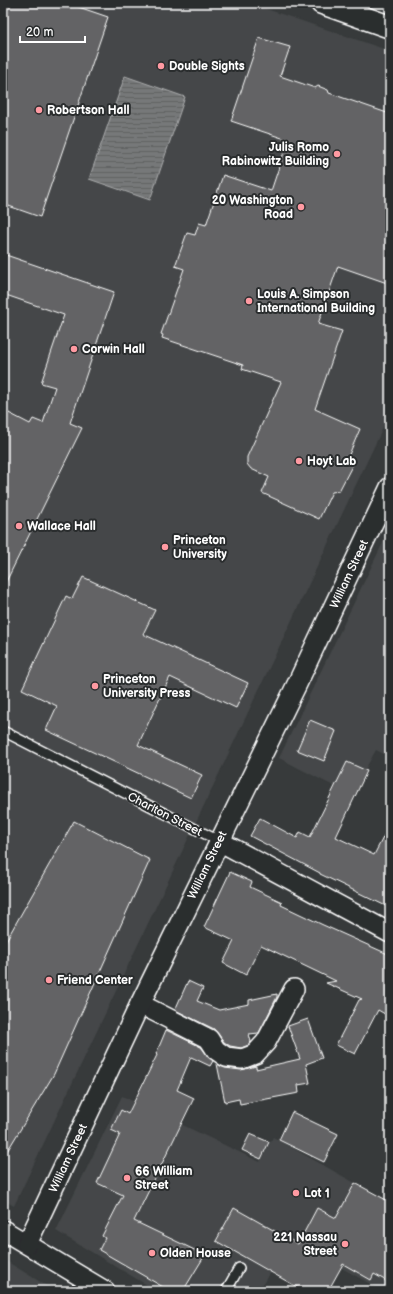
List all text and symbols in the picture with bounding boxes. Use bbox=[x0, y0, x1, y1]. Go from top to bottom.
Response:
scale bar bbox=[20, 18, 85, 44]
text: 20 m bbox=[26, 25, 53, 40]
place label: Double Sights bbox=[169, 59, 245, 74]
marker: Double Sights bbox=[156, 61, 166, 71]
place label: Robertson Hall bbox=[47, 103, 129, 118]
marker: Robertson Hall bbox=[34, 105, 44, 115]
place label: Julis Romo Rabinowitz Building bbox=[222, 140, 329, 169]
marker: Julis Romo Rabinowitz Building bbox=[332, 149, 342, 159]
place label: 20 Washington Road bbox=[212, 193, 293, 222]
marker: 20 Washington Road bbox=[296, 202, 306, 212]
place label: Louis A. Simpson International Building bbox=[257, 287, 375, 316]
marker: Louis A. Simpson International Building bbox=[244, 296, 254, 306]
place label: Corwin Hall bbox=[82, 342, 145, 357]
marker: Corwin Hall bbox=[69, 344, 79, 354]
place label: Hoyt Lab bbox=[307, 454, 356, 469]
marker: Hoyt Lab bbox=[294, 456, 304, 466]
place label: Wallace Hall bbox=[27, 519, 96, 534]
marker: Wallace Hall bbox=[14, 521, 24, 531]
place label: Princeton University bbox=[173, 533, 227, 562]
street label: William Street bbox=[327, 537, 372, 611]
marker: Princeton University bbox=[160, 542, 170, 552]
place label: Princeton University Press bbox=[103, 672, 190, 701]
marker: Princeton University Press bbox=[90, 681, 100, 691]
street label: Charlton Street bbox=[125, 789, 205, 840]
street label: William Street bbox=[184, 828, 231, 902]
place label: Friend Center bbox=[57, 973, 133, 988]
marker: Friend Center bbox=[44, 975, 54, 985]
street label: William Street bbox=[46, 1121, 91, 1195]
place label: 66 William Street bbox=[135, 1164, 192, 1193]
marker: 66 William Street bbox=[122, 1173, 132, 1183]
place label: Lot 1 bbox=[304, 1186, 330, 1201]
marker: Lot 1 bbox=[291, 1188, 301, 1198]
place label: 221 Nassau Street bbox=[273, 1230, 337, 1259]
marker: 221 Nassau Street bbox=[340, 1239, 350, 1249]
place label: Olden House bbox=[160, 1246, 231, 1261]
marker: Olden House bbox=[147, 1248, 157, 1258]

